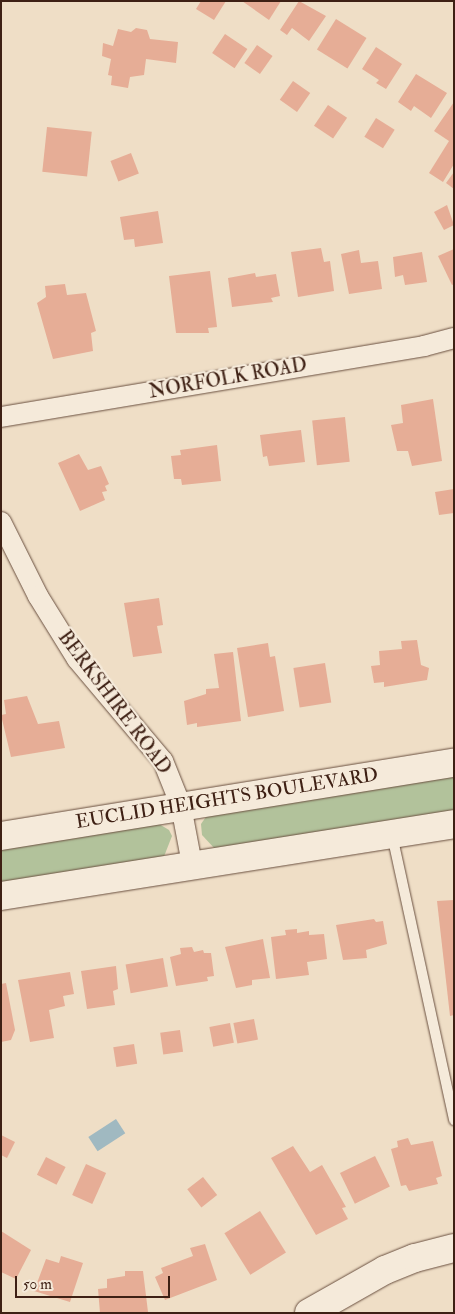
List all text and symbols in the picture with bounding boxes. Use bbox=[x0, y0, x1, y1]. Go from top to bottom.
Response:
street label: NORFOLK ROAD bbox=[147, 354, 309, 404]
street label: BERKSHIRE ROAD bbox=[53, 627, 175, 779]
street label: EUCLID HEIGHTS BOULEVARD bbox=[74, 764, 380, 834]
scale bar bbox=[18, 1266, 172, 1298]
text: 50 m bbox=[23, 1275, 52, 1294]

